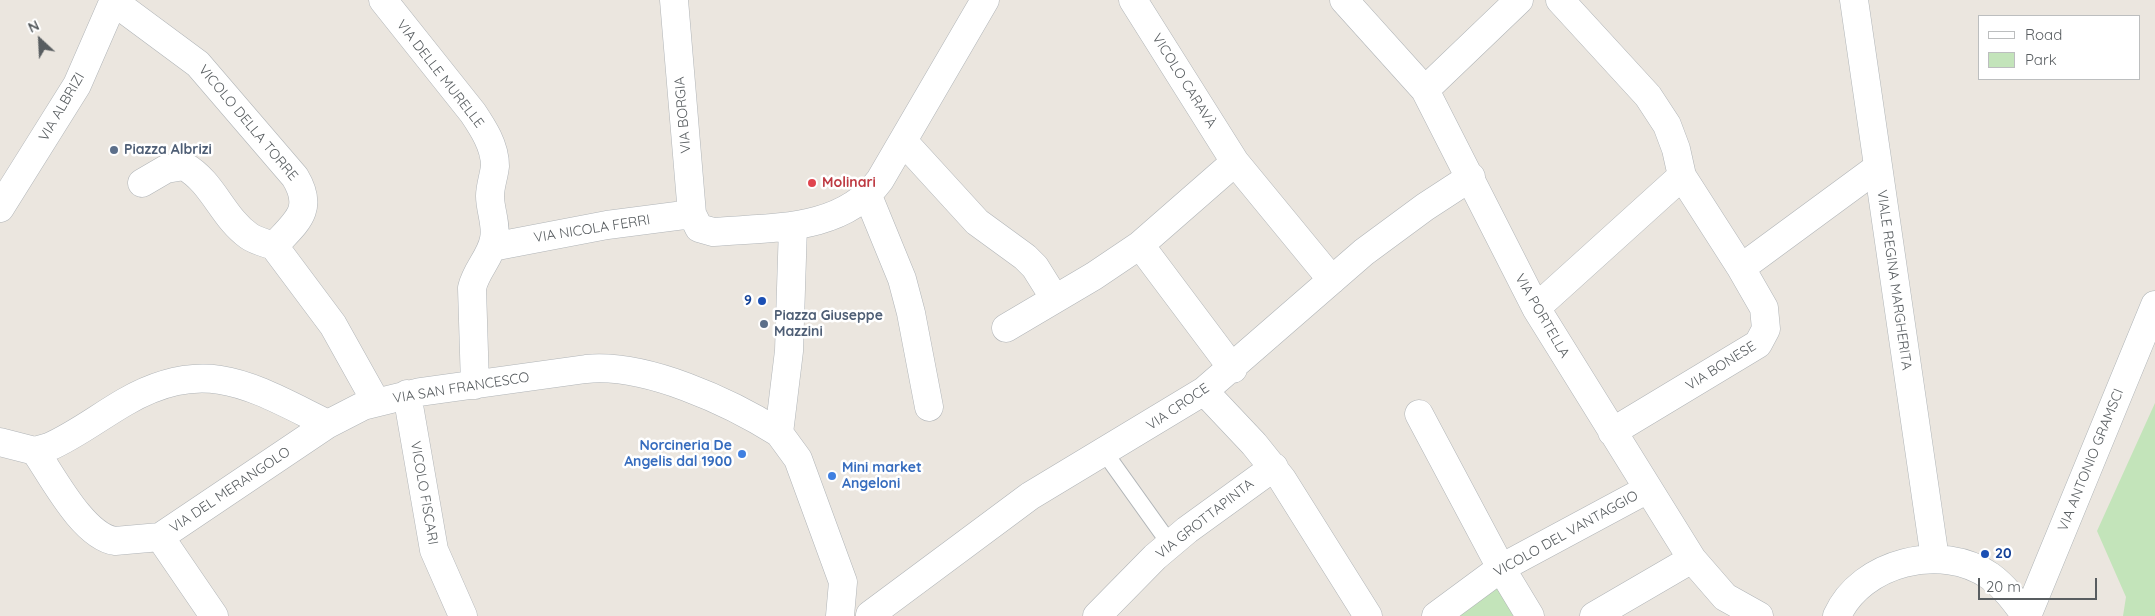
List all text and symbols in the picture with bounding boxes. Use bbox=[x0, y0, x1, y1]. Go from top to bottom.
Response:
north arrow bbox=[15, 15, 65, 65]
legend bbox=[1978, 15, 2140, 80]
text: N bbox=[25, 16, 42, 37]
street label: VIA DELLE MURELLE bbox=[393, 17, 487, 131]
text: Road bbox=[2025, 25, 2062, 44]
street label: VICOLO CARAVÀ bbox=[1148, 31, 1220, 131]
text: Park bbox=[2025, 50, 2057, 69]
street label: VICOLO DELLA TORRE bbox=[195, 62, 301, 184]
street label: VIA ALBRIZI bbox=[36, 70, 88, 144]
street label: VIA BORGIA bbox=[671, 76, 695, 154]
place label: Piazza Albrizi bbox=[124, 142, 212, 158]
marker: Piazza Albrizi bbox=[108, 144, 120, 156]
place label: Molinari bbox=[822, 175, 876, 191]
marker: Molinari bbox=[806, 177, 818, 189]
street label: VIALE REGINA MARGHERITA bbox=[1873, 189, 1915, 371]
street label: VIA NICOLA FERRI bbox=[533, 211, 651, 247]
street label: VIA PORTELLA bbox=[1511, 271, 1573, 361]
place label: 9 bbox=[744, 293, 752, 309]
marker: 9 bbox=[756, 295, 768, 307]
place label: Piazza Giuseppe Mazzini bbox=[774, 308, 883, 341]
marker: Piazza Giuseppe Mazzini bbox=[758, 318, 770, 330]
street label: VIA BONESE bbox=[1683, 338, 1759, 394]
street label: VIA SAN FRANCESCO bbox=[392, 369, 530, 407]
street label: VIA CROCE bbox=[1144, 380, 1212, 434]
street label: VIA ANTONIO GRAMSCI bbox=[2055, 386, 2127, 534]
place label: Norcineria De Angelis dal 1900 bbox=[624, 438, 732, 471]
street label: VICOLO FISCARI bbox=[407, 440, 441, 546]
street label: VIA DEL MERANGOLO bbox=[167, 443, 293, 537]
marker: Norcineria De Angelis dal 1900 bbox=[736, 448, 748, 460]
place label: Mini market Angeloni bbox=[842, 460, 922, 492]
marker: Mini market Angeloni bbox=[826, 470, 838, 482]
street label: VIA GROTTAPINTA bbox=[1153, 476, 1257, 562]
street label: VICOLO DEL VANTAGGIO bbox=[1491, 487, 1641, 581]
place label: 20 bbox=[1995, 546, 2012, 562]
marker: 20 bbox=[1979, 548, 1991, 560]
scale bar bbox=[1980, 568, 2099, 600]
text: 20 m bbox=[1986, 577, 2021, 596]

